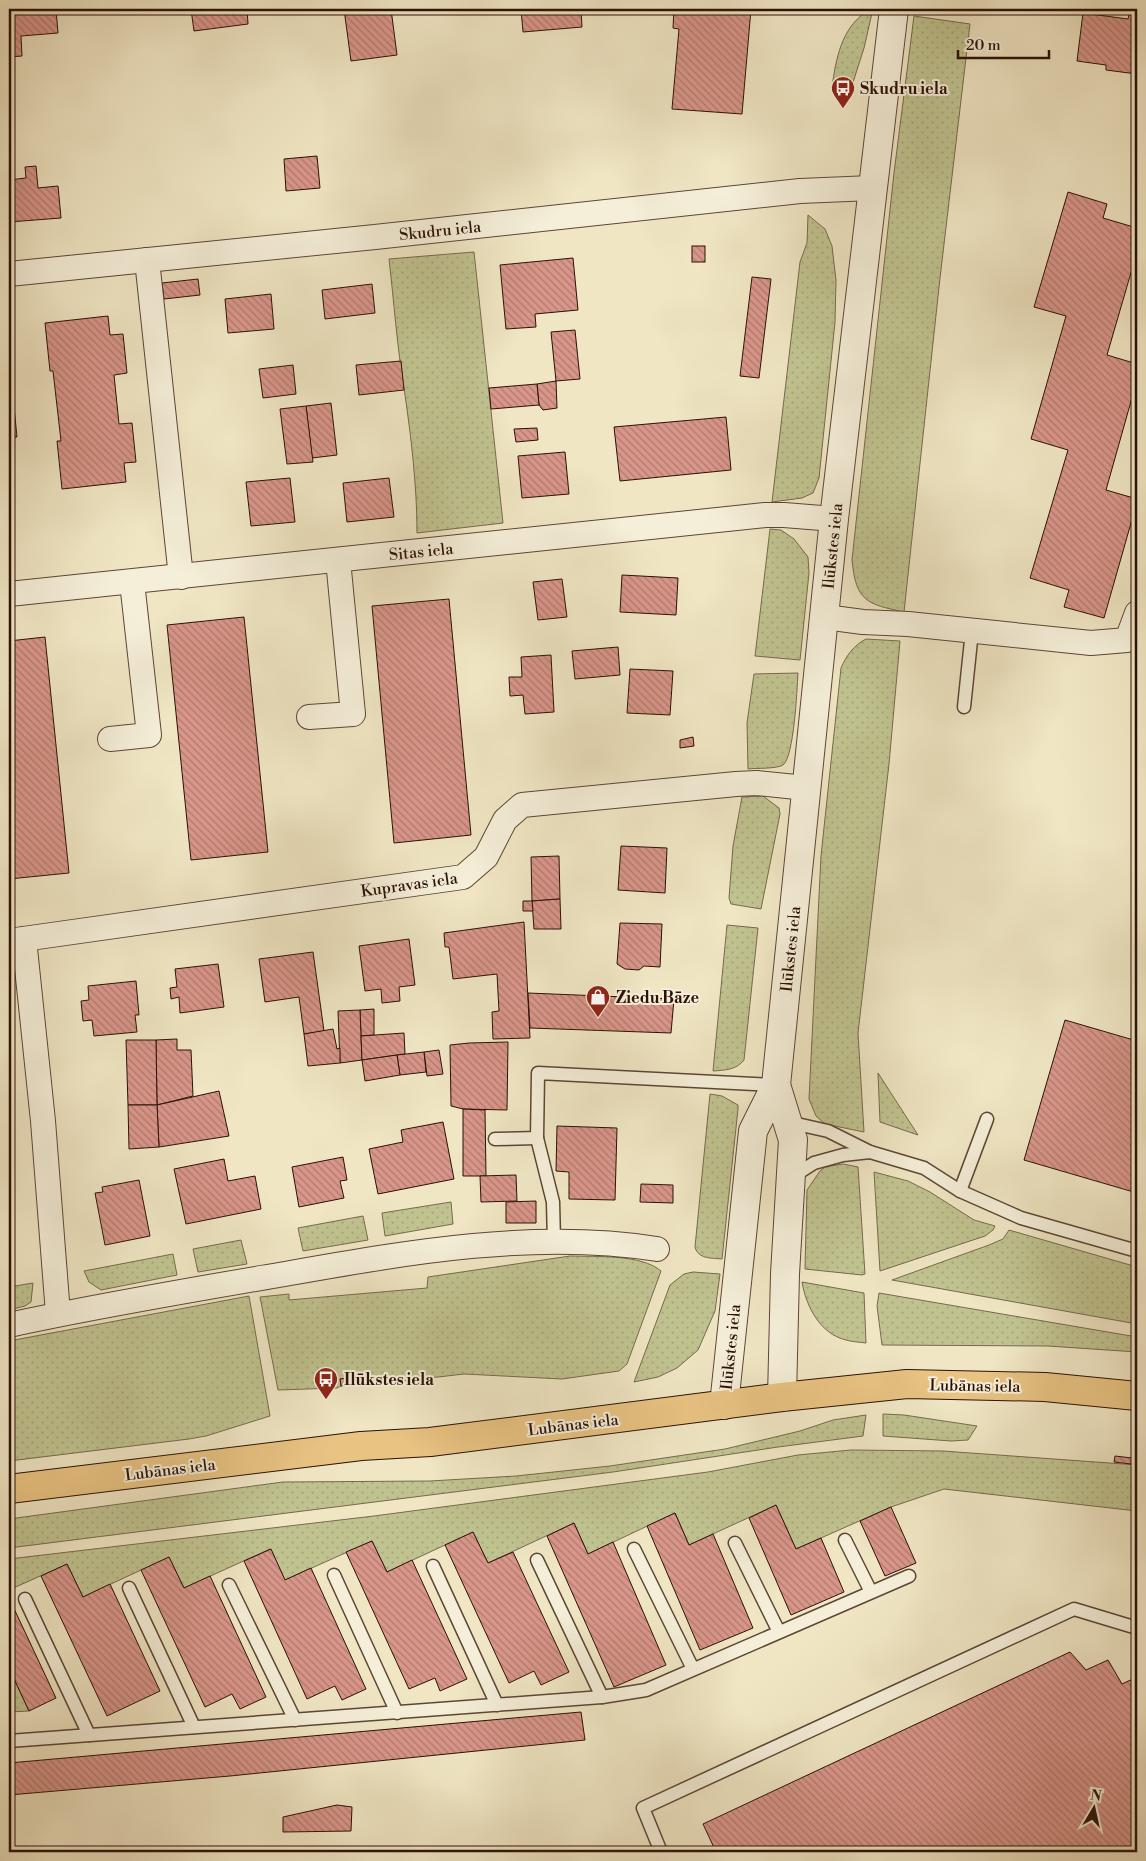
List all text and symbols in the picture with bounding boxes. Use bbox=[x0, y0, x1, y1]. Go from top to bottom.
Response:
scale bar bbox=[958, 28, 1050, 60]
text: 20 m bbox=[966, 36, 1001, 55]
bus stop icon: Skudru iela bbox=[830, 75, 856, 109]
place label: Skudru iela bbox=[860, 79, 948, 99]
street label: Skudru iela bbox=[398, 217, 483, 245]
street label: Ilūkstes iela bbox=[819, 501, 848, 590]
street label: Sitas iela bbox=[388, 539, 455, 565]
street label: Kupravas iela bbox=[359, 868, 460, 902]
street label: Ilūkstes iela bbox=[777, 904, 806, 993]
shop icon: Ziedu Bāze bbox=[585, 984, 611, 1018]
place label: Ziedu Bāze bbox=[616, 988, 699, 1008]
street label: Ilūkstes iela bbox=[717, 1302, 746, 1391]
bus stop icon: Ilūkstes iela bbox=[313, 1366, 339, 1400]
place label: Ilūkstes iela bbox=[344, 1370, 434, 1390]
street label: Lubānas iela bbox=[929, 1375, 1022, 1397]
street label: Lubānas iela bbox=[527, 1409, 620, 1440]
street label: Lubānas iela bbox=[124, 1454, 217, 1485]
north arrow bbox=[1068, 1784, 1118, 1834]
text: N bbox=[1089, 1786, 1103, 1806]

